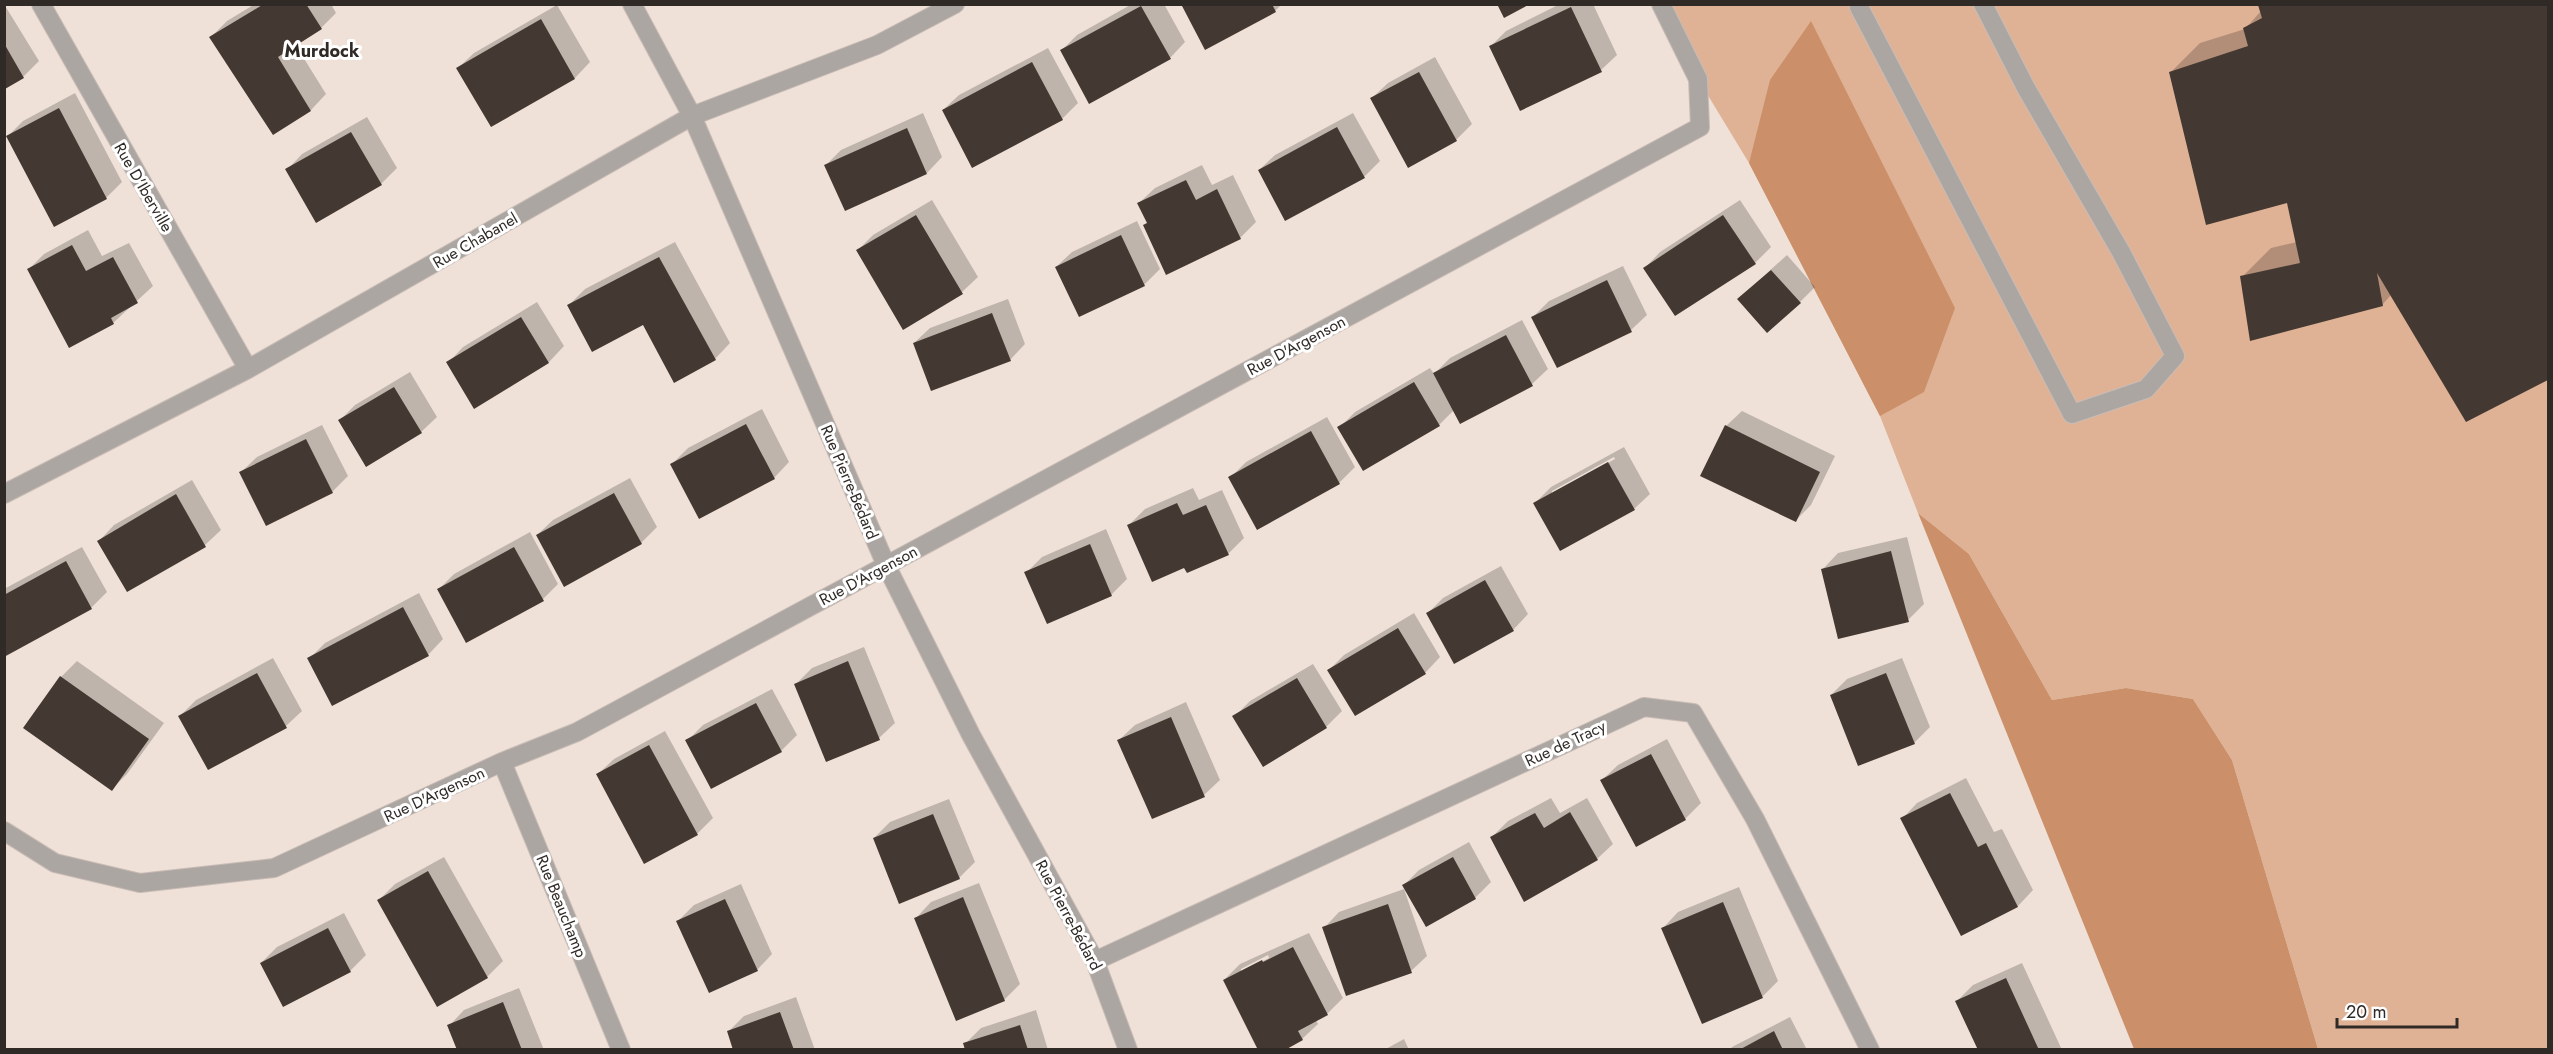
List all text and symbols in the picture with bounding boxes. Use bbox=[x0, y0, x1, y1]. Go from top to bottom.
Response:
district label: Murdock bbox=[285, 38, 360, 64]
street label: Rue D'Iberville bbox=[109, 138, 178, 236]
street label: Rue Chabanel bbox=[429, 207, 522, 274]
street label: Rue D'Argenson bbox=[1243, 310, 1350, 381]
street label: Rue Pierre-Bédard bbox=[815, 421, 884, 543]
street label: Rue D'Argenson bbox=[815, 540, 922, 611]
street label: Rue de Tracy bbox=[1521, 714, 1610, 772]
street label: Rue D'Argenson bbox=[380, 761, 488, 828]
street label: Rue Beauchamp bbox=[530, 851, 593, 961]
street label: Rue Pierre-Bédard bbox=[1030, 856, 1107, 975]
scale bar bbox=[2337, 991, 2457, 1029]
text: 20 m bbox=[2346, 999, 2386, 1025]

